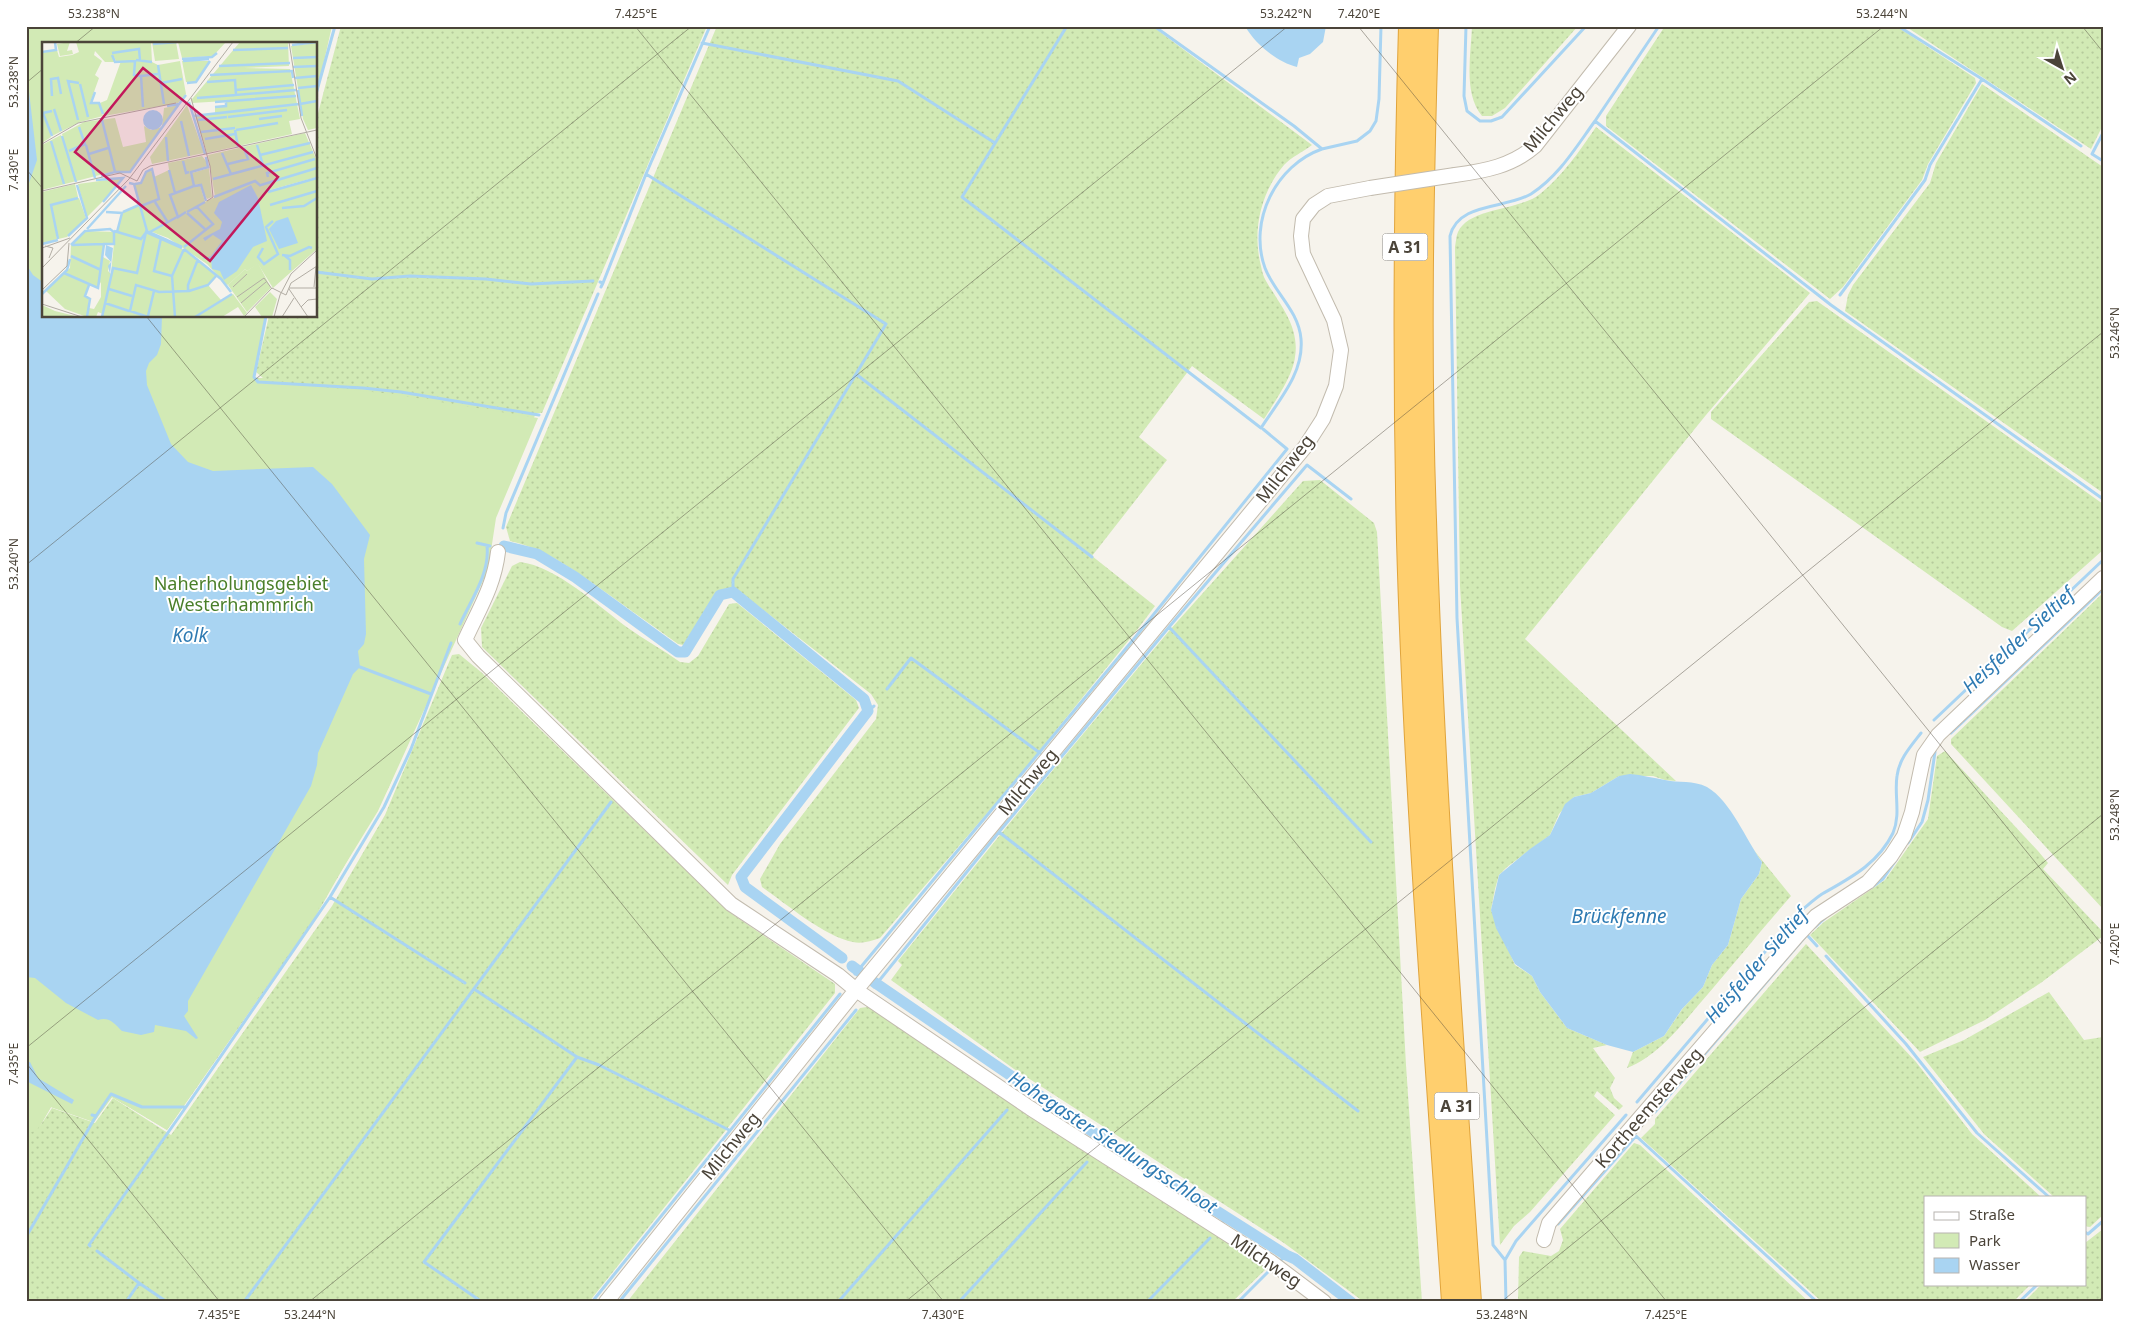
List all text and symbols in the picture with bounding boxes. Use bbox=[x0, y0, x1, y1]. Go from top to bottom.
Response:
text: 53.238°N bbox=[68, 5, 120, 22]
text: 7.425°E bbox=[615, 5, 657, 22]
text: 53.242°N bbox=[1260, 5, 1312, 22]
text: 7.420°E bbox=[1338, 5, 1380, 22]
text: 53.244°N bbox=[1856, 5, 1908, 22]
inset map bbox=[42, 42, 318, 318]
north arrow bbox=[2036, 42, 2086, 92]
text: 53.238°N bbox=[5, 56, 22, 108]
text: N bbox=[2060, 68, 2081, 89]
street label: Milchweg bbox=[1517, 80, 1587, 157]
text: 7.430°E bbox=[5, 149, 22, 191]
road number: A 31 bbox=[1382, 233, 1428, 260]
text: 53.246°N bbox=[2106, 307, 2123, 359]
street label: Milchweg bbox=[1250, 429, 1319, 508]
text: 53.240°N bbox=[5, 538, 22, 590]
park label: Naherholungsgebiet Westerhammrich bbox=[154, 571, 329, 616]
water label: Heisfelder Sieltief bbox=[1956, 579, 2082, 699]
water label: Kolk bbox=[172, 622, 208, 648]
street label: Milchweg bbox=[992, 743, 1062, 820]
text: 53.248°N bbox=[2106, 789, 2123, 841]
water label: Heisfelder Sieltief bbox=[1699, 900, 1815, 1028]
water label: Brückfenne bbox=[1572, 903, 1666, 929]
text: 7.420°E bbox=[2106, 923, 2123, 965]
street label: Kortheemsterweg bbox=[1589, 1042, 1707, 1173]
text: 7.435°E bbox=[5, 1043, 22, 1085]
water label: Hohegaster Siedlungsschloot bbox=[1004, 1065, 1223, 1220]
road number: A 31 bbox=[1434, 1092, 1480, 1120]
street label: Milchweg bbox=[695, 1106, 765, 1184]
legend bbox=[1924, 1196, 2086, 1286]
text: Straße bbox=[1969, 1204, 2015, 1224]
street label: Milchweg bbox=[1226, 1228, 1307, 1293]
text: Park bbox=[1969, 1230, 2001, 1250]
text: Wasser bbox=[1969, 1254, 2020, 1274]
text: 7.435°E bbox=[198, 1306, 240, 1323]
text: 53.244°N bbox=[284, 1306, 336, 1323]
text: 7.430°E bbox=[922, 1306, 964, 1323]
text: 53.248°N bbox=[1476, 1306, 1528, 1323]
text: 7.425°E bbox=[1645, 1306, 1687, 1323]

